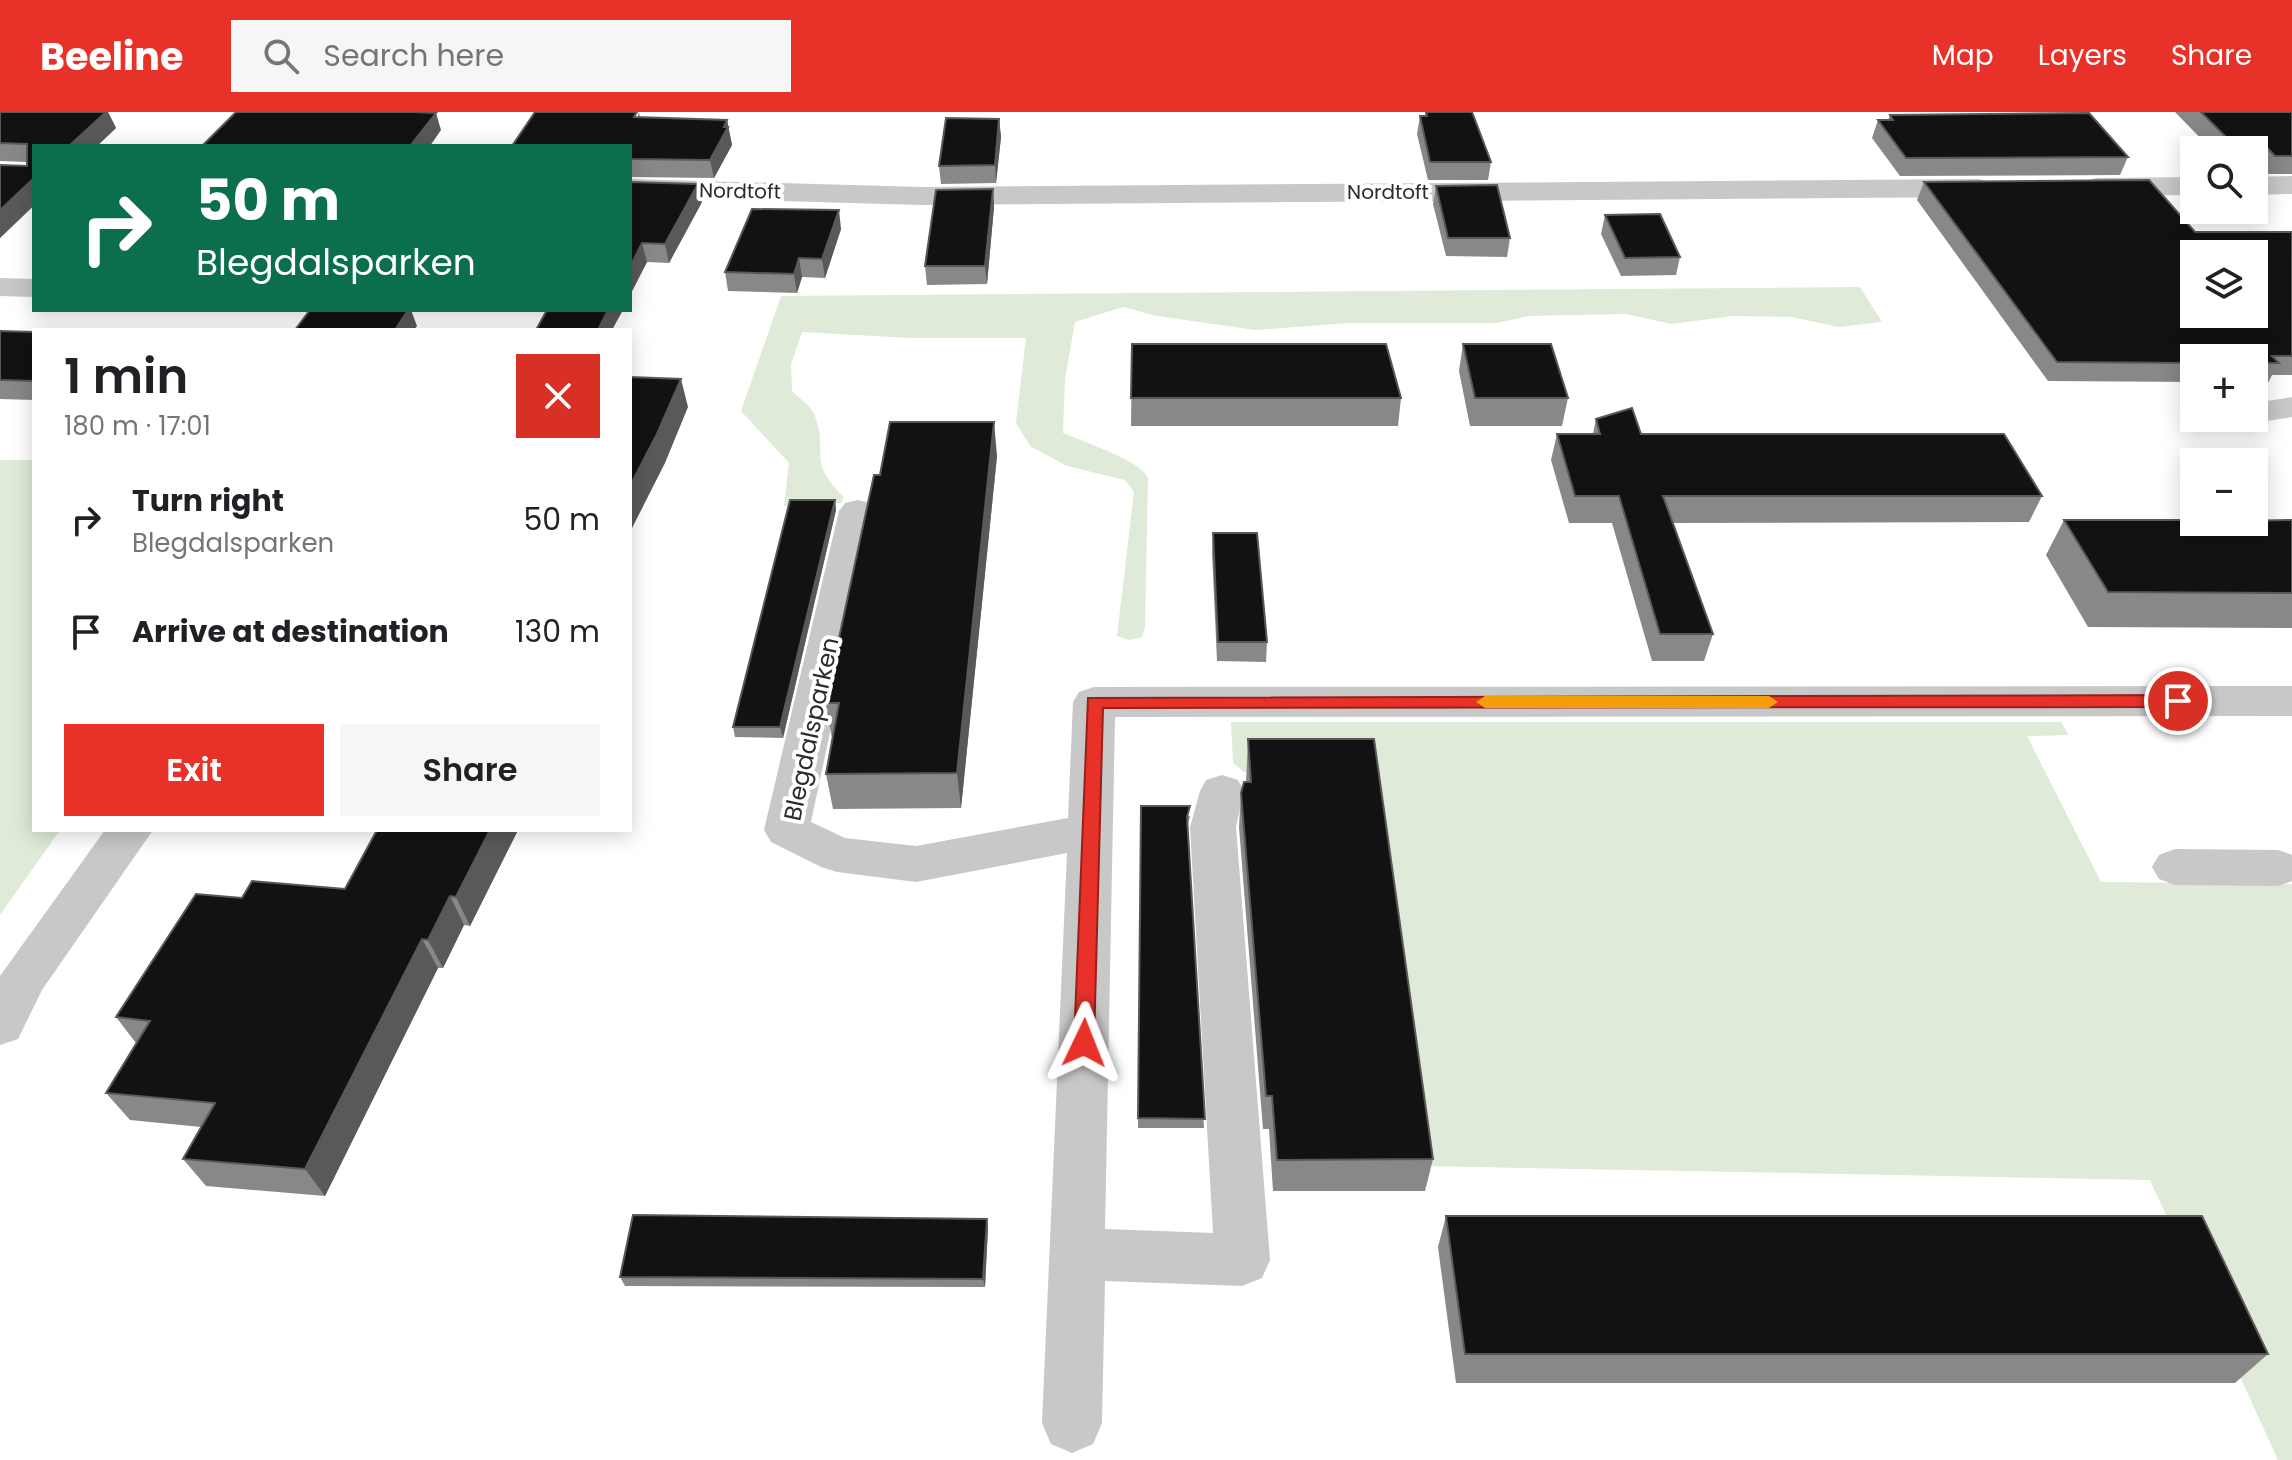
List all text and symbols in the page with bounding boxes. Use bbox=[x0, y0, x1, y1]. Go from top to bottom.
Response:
search box bbox=[231, 20, 791, 92]
text: Beeline bbox=[40, 30, 183, 83]
icon: search bbox=[259, 34, 303, 78]
text: Search here bbox=[323, 34, 504, 77]
text: Map bbox=[1932, 36, 1994, 75]
text: Layers bbox=[2038, 36, 2127, 75]
text: Share bbox=[2171, 36, 2252, 75]
map controls bbox=[2180, 136, 2268, 536]
button: search bbox=[2180, 136, 2268, 224]
text: 50 m bbox=[196, 161, 340, 240]
icon: right bbox=[64, 176, 168, 280]
street label: Nordtoft bbox=[699, 176, 781, 206]
street label: Nordtoft bbox=[1347, 178, 1429, 206]
text: Blegdalsparken bbox=[196, 237, 476, 288]
button: layers bbox=[2180, 240, 2268, 328]
text: 1 min bbox=[64, 343, 188, 410]
button: + bbox=[2180, 344, 2268, 432]
button: close bbox=[516, 354, 600, 438]
text: 180 m · 17:01 bbox=[64, 408, 211, 444]
button: − bbox=[2180, 448, 2268, 536]
text: Turn right bbox=[132, 479, 284, 522]
icon: right bbox=[64, 498, 108, 542]
text: 50 m bbox=[523, 498, 600, 541]
text: Blegdalsparken bbox=[132, 525, 334, 561]
icon: arrive bbox=[64, 610, 108, 654]
text: Arrive at destination bbox=[132, 610, 449, 653]
text: 130 m bbox=[515, 610, 600, 653]
street label: Blegdalsparken bbox=[775, 634, 847, 824]
pin bbox=[2144, 667, 2212, 735]
icon: arrive bbox=[2156, 679, 2200, 723]
button: Exit bbox=[64, 724, 324, 816]
button: Share bbox=[340, 724, 600, 816]
position arrow bbox=[1042, 1001, 1126, 1085]

